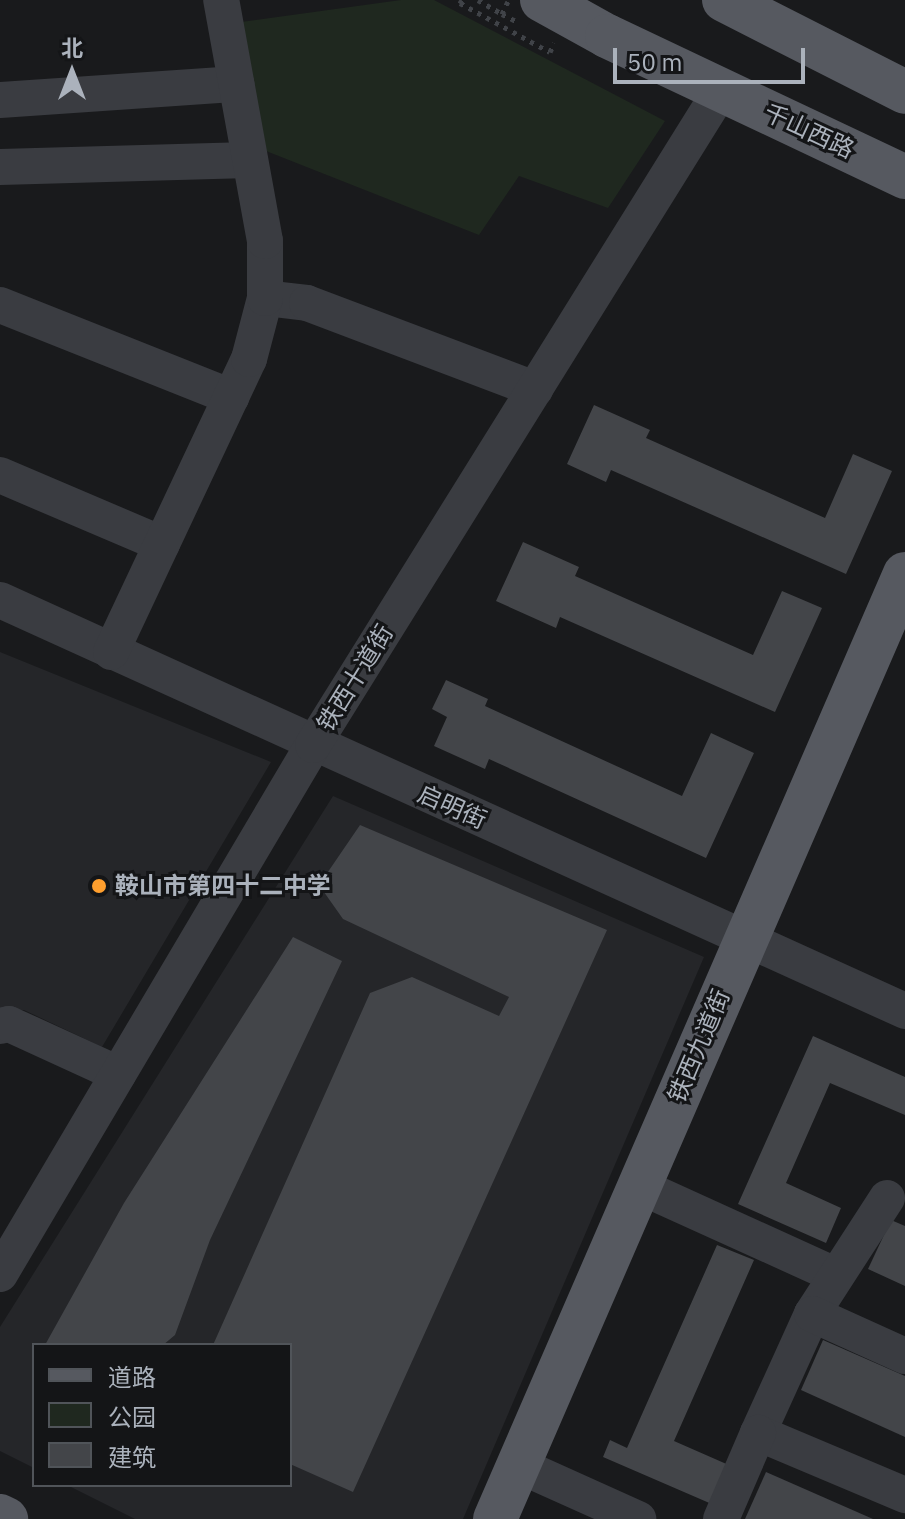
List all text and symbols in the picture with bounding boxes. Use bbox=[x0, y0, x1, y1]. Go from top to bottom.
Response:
north arrow bbox=[32, 32, 112, 112]
scale bar bbox=[617, 32, 809, 82]
text: 北 bbox=[61, 33, 83, 62]
text: 50 m bbox=[627, 46, 682, 78]
street label: 千山西路 bbox=[759, 98, 859, 164]
street label: 铁西十道街 bbox=[311, 619, 399, 737]
street label: 启明街 bbox=[413, 779, 491, 835]
place label: 鞍山市第四十二中学 bbox=[115, 872, 331, 900]
marker: 鞍山市第四十二中学 bbox=[90, 877, 108, 895]
street label: 铁西九道街 bbox=[662, 985, 736, 1107]
legend bbox=[32, 1343, 292, 1487]
text: 道路 bbox=[108, 1361, 156, 1393]
text: 公园 bbox=[108, 1401, 156, 1433]
text: 建筑 bbox=[108, 1441, 156, 1473]

